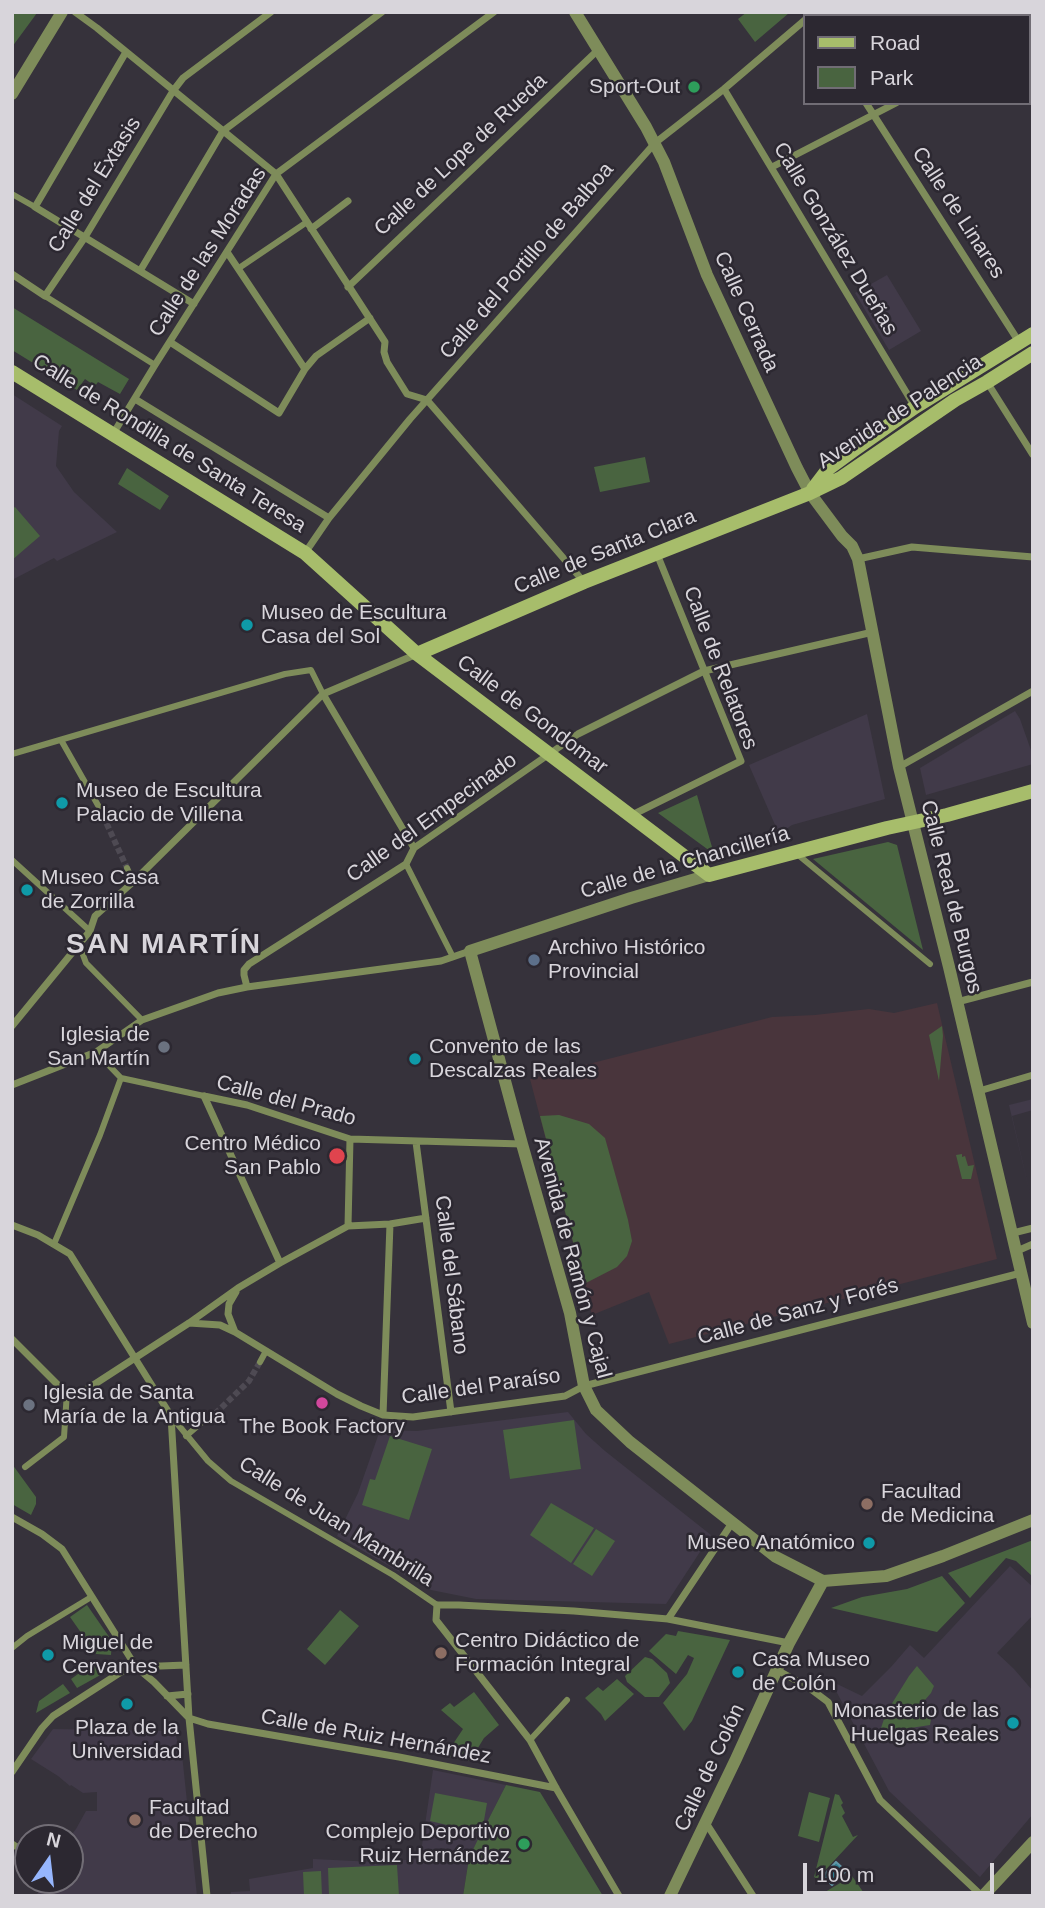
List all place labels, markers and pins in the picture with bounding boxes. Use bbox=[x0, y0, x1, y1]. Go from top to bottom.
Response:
place label: Sport-Out bbox=[589, 74, 680, 100]
marker: Sport-Out bbox=[686, 79, 702, 95]
place label: Museo de Escultura Casa del Sol bbox=[261, 600, 447, 650]
marker: Museo de Escultura Casa del Sol bbox=[239, 617, 255, 633]
place label: Museo de Escultura Palacio de Villena bbox=[76, 778, 262, 828]
marker: Museo de Escultura Palacio de Villena bbox=[54, 795, 70, 811]
place label: Museo Casa de Zorrilla bbox=[41, 865, 159, 915]
marker: Museo Casa de Zorrilla bbox=[19, 882, 35, 898]
place label: Archivo Histórico Provincial bbox=[548, 935, 706, 985]
marker: Archivo Histórico Provincial bbox=[526, 952, 542, 968]
place label: Iglesia de San Martín bbox=[47, 1022, 150, 1072]
place label: Convento de las Descalzas Reales bbox=[429, 1034, 597, 1084]
marker: Iglesia de San Martín bbox=[156, 1039, 172, 1055]
marker: Convento de las Descalzas Reales bbox=[407, 1051, 423, 1067]
place label: Centro Médico San Pablo bbox=[184, 1131, 321, 1181]
marker: Centro Médico San Pablo bbox=[327, 1146, 347, 1166]
place label: Iglesia de Santa María de la Antigua bbox=[43, 1380, 225, 1430]
marker: The Book Factory bbox=[314, 1395, 330, 1411]
marker: Iglesia de Santa María de la Antigua bbox=[21, 1397, 37, 1413]
place label: The Book Factory bbox=[239, 1414, 405, 1440]
place label: Facultad de Medicina bbox=[881, 1479, 994, 1529]
marker: Facultad de Medicina bbox=[859, 1496, 875, 1512]
place label: Museo Anatómico bbox=[687, 1530, 855, 1556]
marker: Museo Anatómico bbox=[861, 1535, 877, 1551]
place label: Centro Didáctico de Formación Integral bbox=[455, 1628, 639, 1678]
place label: Miguel de Cervantes bbox=[62, 1630, 158, 1680]
marker: Centro Didáctico de Formación Integral bbox=[433, 1645, 449, 1661]
marker: Miguel de Cervantes bbox=[40, 1647, 56, 1663]
place label: Casa Museo de Colón bbox=[752, 1647, 870, 1697]
marker: Casa Museo de Colón bbox=[730, 1664, 746, 1680]
marker: Plaza de la Universidad bbox=[119, 1696, 135, 1712]
place label: Monasterio de las Huelgas Reales bbox=[833, 1698, 999, 1748]
place label: Plaza de la Universidad bbox=[72, 1715, 182, 1765]
marker: Monasterio de las Huelgas Reales bbox=[1005, 1715, 1021, 1731]
place label: Facultad de Derecho bbox=[149, 1795, 258, 1845]
marker: Facultad de Derecho bbox=[127, 1812, 143, 1828]
place label: Complejo Deportivo Ruiz Hernández bbox=[326, 1819, 510, 1869]
marker: Complejo Deportivo Ruiz Hernández bbox=[516, 1836, 532, 1852]

